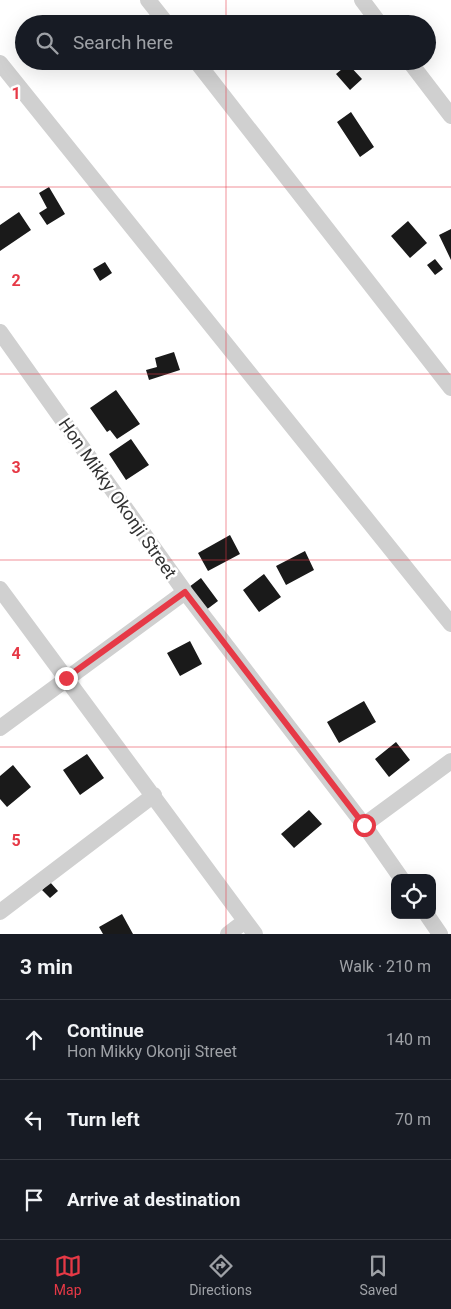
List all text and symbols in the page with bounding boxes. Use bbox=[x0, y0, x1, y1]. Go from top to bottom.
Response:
search box bbox=[15, 15, 436, 70]
icon: search bbox=[33, 29, 61, 57]
text: Search here bbox=[73, 31, 173, 54]
text: 1 bbox=[11, 84, 21, 103]
text: 2 bbox=[11, 271, 21, 290]
street label: Hon Mikky Okonji Street bbox=[55, 414, 181, 582]
text: 3 bbox=[11, 458, 21, 477]
text: 4 bbox=[11, 644, 21, 663]
route end bbox=[55, 667, 78, 690]
route start bbox=[353, 814, 376, 837]
text: 5 bbox=[11, 831, 21, 850]
map controls bbox=[391, 874, 436, 919]
button: locate bbox=[391, 874, 436, 919]
text: 3 min bbox=[20, 955, 73, 979]
text: Walk · 210 m bbox=[339, 957, 431, 976]
text: Continue bbox=[67, 1019, 144, 1042]
icon: ahead bbox=[20, 1026, 48, 1054]
text: 140 m bbox=[386, 1030, 431, 1049]
text: Hon Mikky Okonji Street bbox=[67, 1042, 237, 1061]
icon: left bbox=[20, 1106, 48, 1134]
text: Turn left bbox=[67, 1108, 140, 1131]
text: 70 m bbox=[395, 1110, 431, 1129]
icon: arrive bbox=[20, 1186, 48, 1214]
text: Arrive at destination bbox=[67, 1188, 240, 1211]
tab: Map bbox=[54, 1252, 82, 1298]
tab: Directions bbox=[189, 1252, 252, 1298]
tab: Saved bbox=[359, 1252, 397, 1298]

